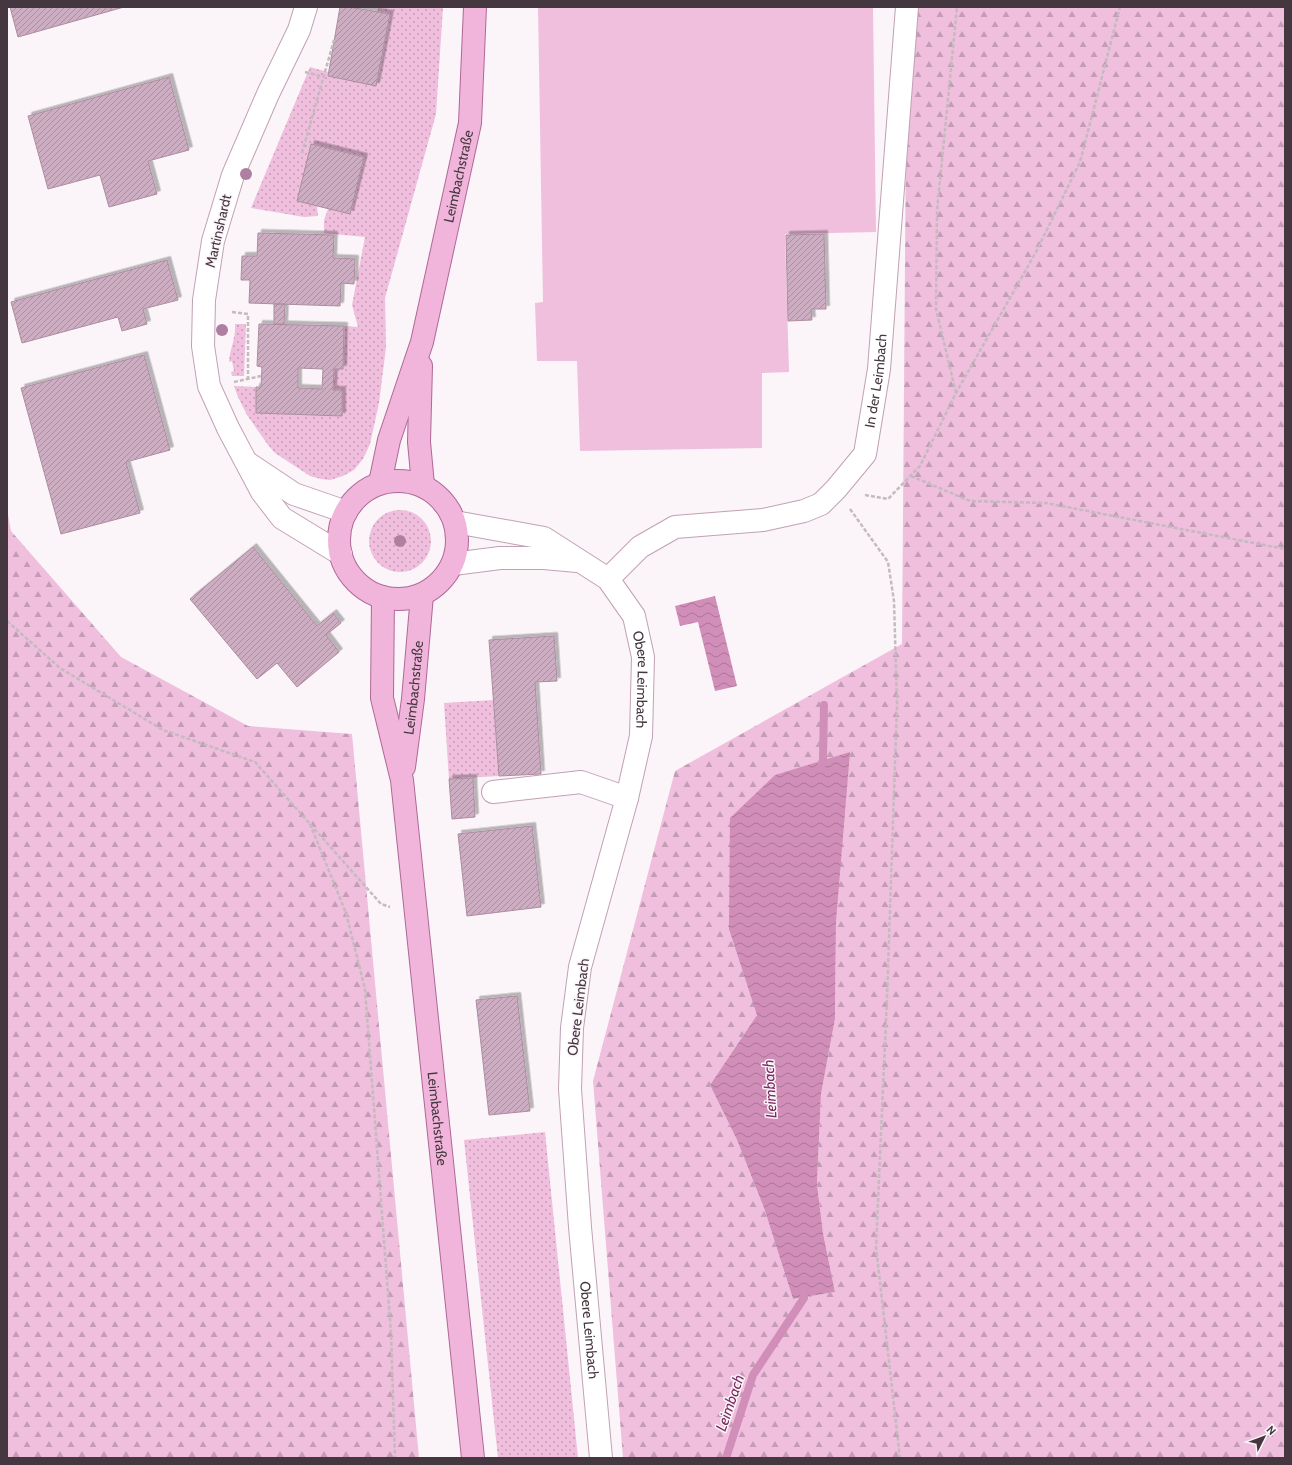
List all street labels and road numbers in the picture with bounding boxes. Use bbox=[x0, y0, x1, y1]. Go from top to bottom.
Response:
street label: Leimbachstraße bbox=[439, 128, 477, 224]
street label: Martinshardt bbox=[201, 192, 235, 269]
street label: In der Leimbach bbox=[860, 333, 891, 429]
street label: Obere Leimbach bbox=[628, 629, 652, 729]
street label: Leimbachstraße bbox=[399, 640, 427, 736]
street label: Obere Leimbach bbox=[563, 957, 593, 1057]
street label: Leimbachstraße bbox=[424, 1071, 451, 1167]
street label: Obere Leimbach bbox=[576, 1280, 603, 1380]

